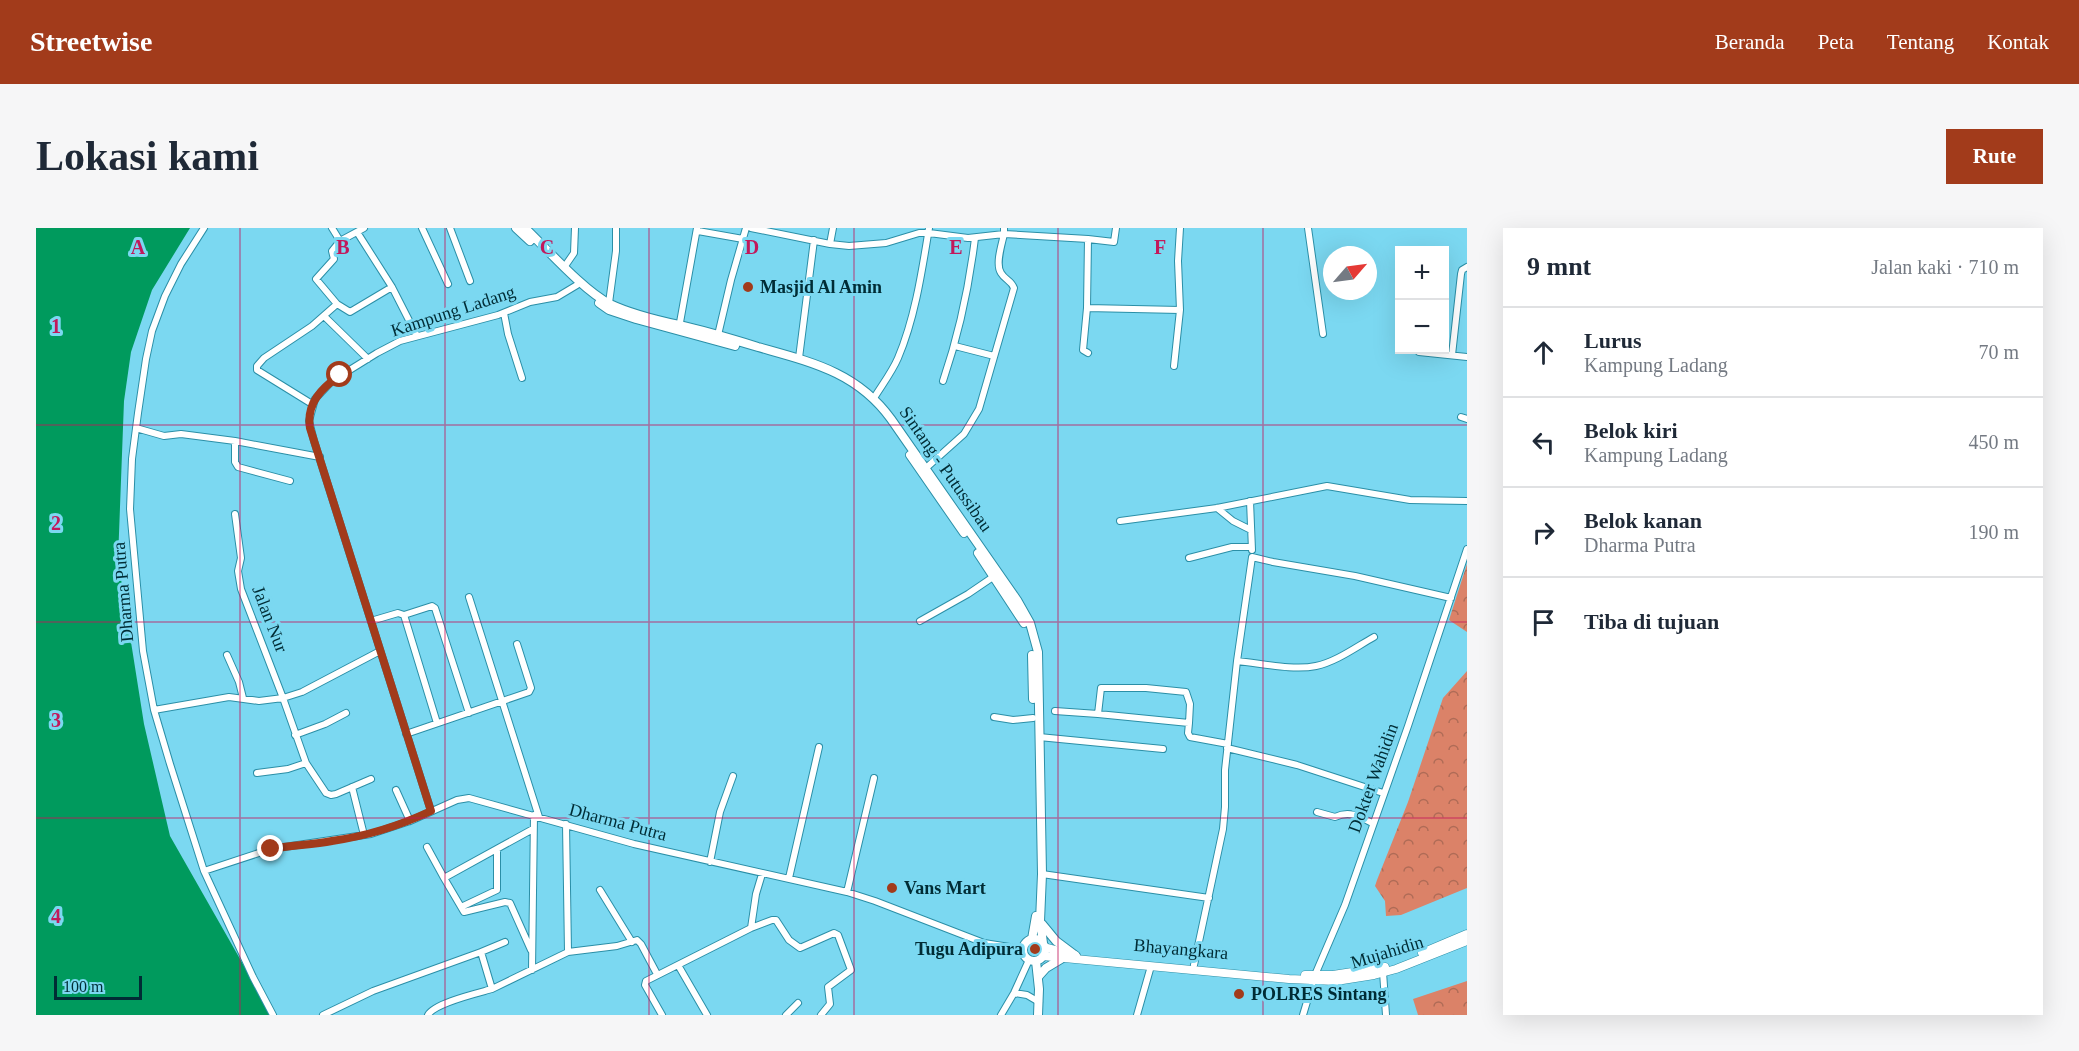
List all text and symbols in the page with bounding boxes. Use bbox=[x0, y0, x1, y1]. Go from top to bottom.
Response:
text: Streetwise bbox=[30, 26, 152, 57]
text: Beranda bbox=[1715, 30, 1785, 54]
text: Peta bbox=[1818, 30, 1854, 54]
text: Tentang bbox=[1887, 30, 1954, 54]
text: Kontak bbox=[1987, 30, 2049, 54]
button: Rute bbox=[1946, 129, 2043, 184]
text: Lokasi kami bbox=[36, 133, 259, 179]
text: A bbox=[131, 236, 146, 258]
text: B bbox=[336, 236, 350, 258]
text: C bbox=[540, 236, 554, 258]
text: D bbox=[745, 236, 759, 258]
text: E bbox=[949, 236, 963, 258]
text: F bbox=[1154, 236, 1166, 258]
north arrow bbox=[1323, 246, 1377, 300]
map controls bbox=[1395, 246, 1449, 354]
button: + bbox=[1395, 246, 1449, 300]
text: 9 mnt bbox=[1527, 252, 1591, 281]
text: Jalan kaki · 710 m bbox=[1871, 256, 2019, 278]
place label: Masjid Al Amin bbox=[760, 277, 882, 297]
marker: Masjid Al Amin bbox=[741, 280, 755, 294]
street label: Kampung Ladang bbox=[388, 281, 518, 341]
button: − bbox=[1395, 300, 1449, 354]
text: 1 bbox=[51, 315, 61, 337]
text: Lurus bbox=[1584, 328, 1641, 353]
icon: ahead bbox=[1527, 336, 1560, 369]
text: 70 m bbox=[1978, 341, 2019, 363]
text: Kampung Ladang bbox=[1584, 354, 1728, 376]
route start bbox=[326, 361, 352, 387]
street label: Sintang - Putussibau bbox=[895, 403, 997, 535]
text: Belok kiri bbox=[1584, 418, 1678, 443]
icon: left bbox=[1527, 426, 1560, 459]
text: 450 m bbox=[1968, 431, 2019, 453]
text: Kampung Ladang bbox=[1584, 444, 1728, 466]
text: Belok kanan bbox=[1584, 508, 1702, 533]
text: 2 bbox=[51, 512, 61, 534]
icon: right bbox=[1527, 516, 1560, 549]
text: 190 m bbox=[1968, 521, 2019, 543]
text: Dharma Putra bbox=[1584, 534, 1696, 556]
street label: Dharma Putra bbox=[109, 541, 137, 643]
street label: Jalan Nur bbox=[248, 583, 292, 655]
icon: arrive bbox=[1527, 606, 1560, 639]
text: Tiba di tujuan bbox=[1584, 609, 1719, 634]
text: 3 bbox=[51, 709, 61, 731]
street label: Dokter Wahidin bbox=[1344, 721, 1402, 835]
street label: Dharma Putra bbox=[567, 799, 669, 845]
route end bbox=[257, 835, 283, 861]
place label: Vans Mart bbox=[904, 878, 986, 898]
marker: Vans Mart bbox=[885, 881, 899, 895]
text: 4 bbox=[51, 905, 61, 927]
street label: Mujahidin bbox=[1348, 931, 1426, 973]
street label: Bhayangkara bbox=[1133, 935, 1229, 963]
place label: Tugu Adipura bbox=[915, 939, 1023, 959]
marker: Tugu Adipura bbox=[1028, 942, 1042, 956]
scale bar bbox=[54, 973, 142, 1000]
text: 100 m bbox=[63, 978, 103, 995]
place label: POLRES Sintang bbox=[1251, 984, 1387, 1004]
marker: POLRES Sintang bbox=[1232, 987, 1246, 1001]

